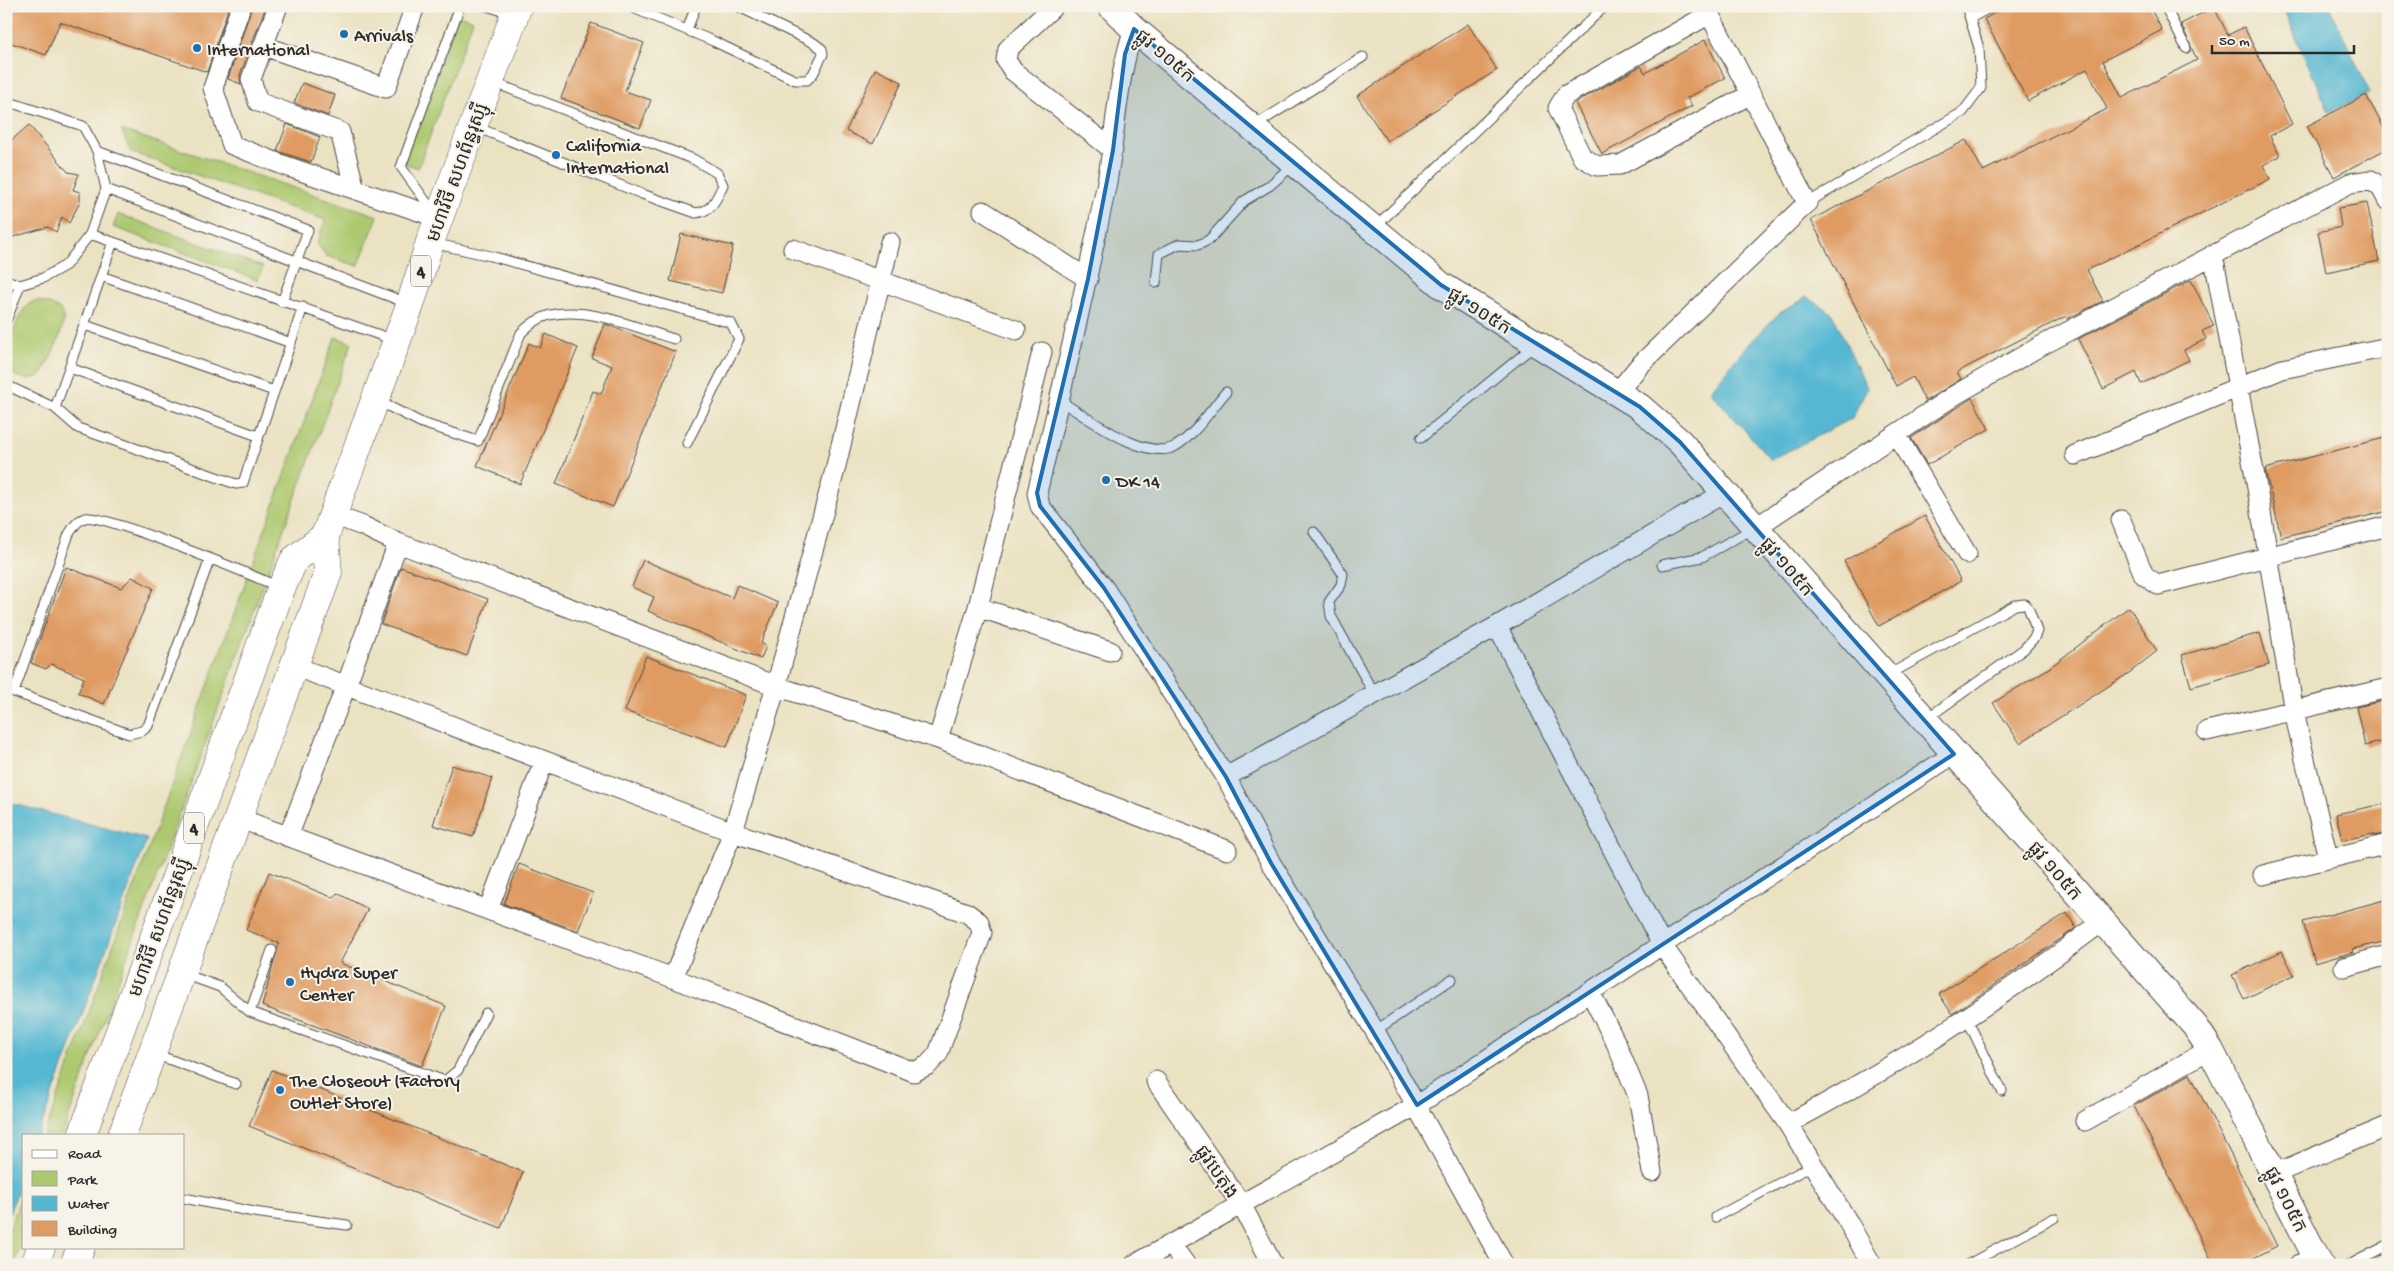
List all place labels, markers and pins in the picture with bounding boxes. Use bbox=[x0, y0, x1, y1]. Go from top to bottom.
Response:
place label: Arrivals bbox=[354, 26, 414, 49]
marker: Arrivals bbox=[338, 28, 350, 40]
place label: International bbox=[207, 40, 310, 63]
marker: International bbox=[191, 42, 203, 54]
place label: California International bbox=[566, 136, 669, 181]
marker: California International bbox=[550, 149, 562, 161]
place label: DK 14 bbox=[1114, 472, 1160, 495]
marker: DK 14 bbox=[1100, 474, 1112, 486]
place label: Hydra Super Center bbox=[300, 963, 399, 1008]
marker: Hydra Super Center bbox=[284, 976, 296, 988]
place label: The Closeout (Factory Outlet Store) bbox=[289, 1071, 460, 1116]
marker: The Closeout (Factory Outlet Store) bbox=[274, 1084, 286, 1096]

